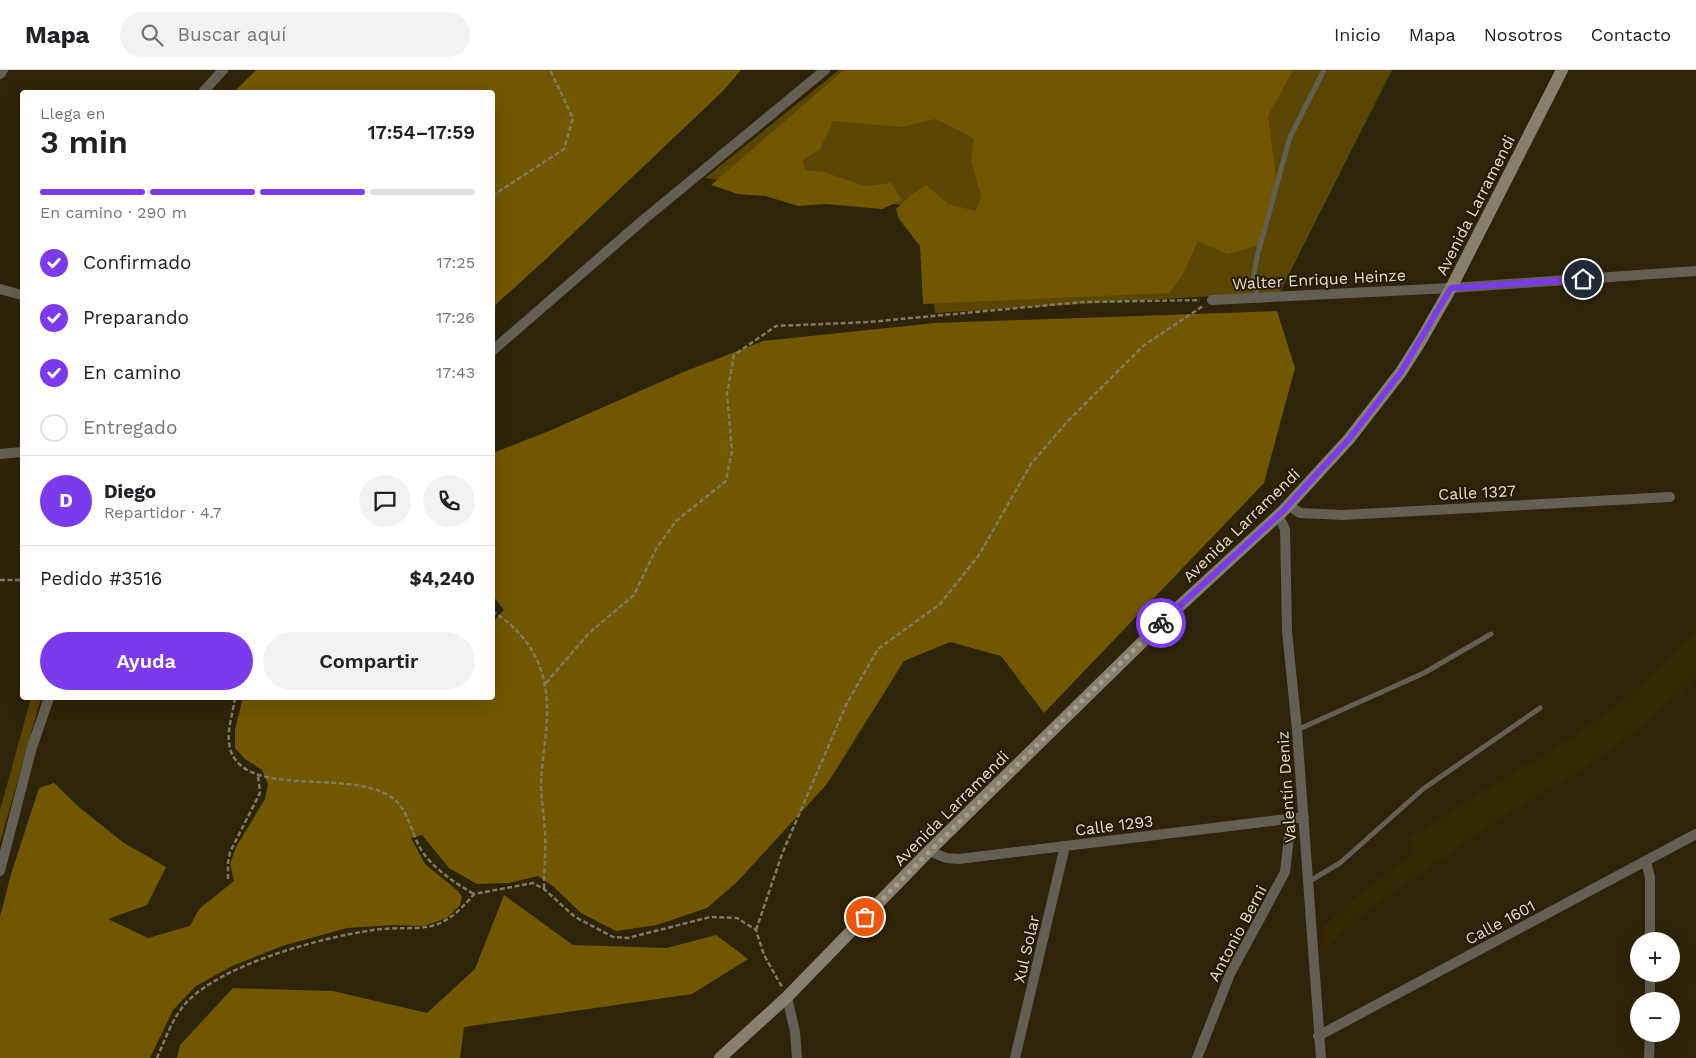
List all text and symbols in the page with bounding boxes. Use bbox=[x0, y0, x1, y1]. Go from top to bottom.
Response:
search box bbox=[120, 12, 470, 57]
text: Mapa bbox=[25, 21, 90, 49]
icon: search bbox=[138, 21, 166, 49]
text: Buscar aquí bbox=[178, 23, 286, 46]
text: Inicio bbox=[1334, 24, 1381, 45]
text: Mapa bbox=[1409, 24, 1456, 45]
text: Nosotros bbox=[1484, 24, 1563, 45]
text: Contacto bbox=[1591, 24, 1671, 45]
text: Llega en bbox=[40, 104, 106, 123]
text: 17:54–17:59 bbox=[368, 121, 475, 144]
text: 3 min bbox=[40, 123, 128, 161]
street label: Avenida Larramendi bbox=[1432, 132, 1519, 279]
text: En camino · 290 m bbox=[40, 203, 187, 222]
icon: check bbox=[40, 249, 68, 277]
text: Confirmado bbox=[83, 251, 192, 274]
text: 17:25 bbox=[436, 253, 475, 272]
pin bbox=[1562, 258, 1604, 300]
street label: Walter Enrique Heinze bbox=[1232, 265, 1406, 294]
icon: home bbox=[1569, 265, 1597, 293]
icon: check bbox=[40, 304, 68, 332]
text: Preparando bbox=[83, 306, 189, 329]
text: 17:26 bbox=[436, 308, 475, 327]
icon: check bbox=[40, 359, 68, 387]
text: En camino bbox=[83, 361, 181, 384]
text: 17:43 bbox=[436, 363, 475, 382]
text: Entregado bbox=[83, 416, 177, 439]
street label: Avenida Larramendi bbox=[1179, 465, 1304, 586]
button: chat bbox=[359, 475, 411, 527]
button: phone bbox=[423, 475, 475, 527]
text: Diego bbox=[104, 480, 156, 503]
street label: Calle 1327 bbox=[1438, 481, 1516, 504]
text: D bbox=[59, 489, 73, 512]
text: Repartidor · 4.7 bbox=[104, 503, 221, 522]
text: Pedido #3516 bbox=[40, 567, 162, 590]
text: $4,240 bbox=[410, 567, 475, 590]
courier bbox=[1136, 598, 1186, 648]
icon: bike bbox=[1147, 609, 1175, 637]
button: Ayuda bbox=[40, 632, 253, 690]
button: Compartir bbox=[263, 632, 475, 690]
street label: Valentín Deniz bbox=[1273, 730, 1300, 844]
street label: Avenida Larramendi bbox=[890, 747, 1013, 870]
street label: Calle 1293 bbox=[1074, 811, 1154, 840]
street label: Antonio Berni bbox=[1204, 882, 1271, 985]
pin bbox=[844, 896, 886, 938]
street label: Calle 1601 bbox=[1462, 896, 1538, 949]
icon: bag bbox=[851, 903, 879, 931]
street label: Xul Solar bbox=[1009, 913, 1044, 985]
map controls bbox=[1630, 932, 1680, 1042]
button: + bbox=[1630, 932, 1680, 982]
button: − bbox=[1630, 992, 1680, 1042]

